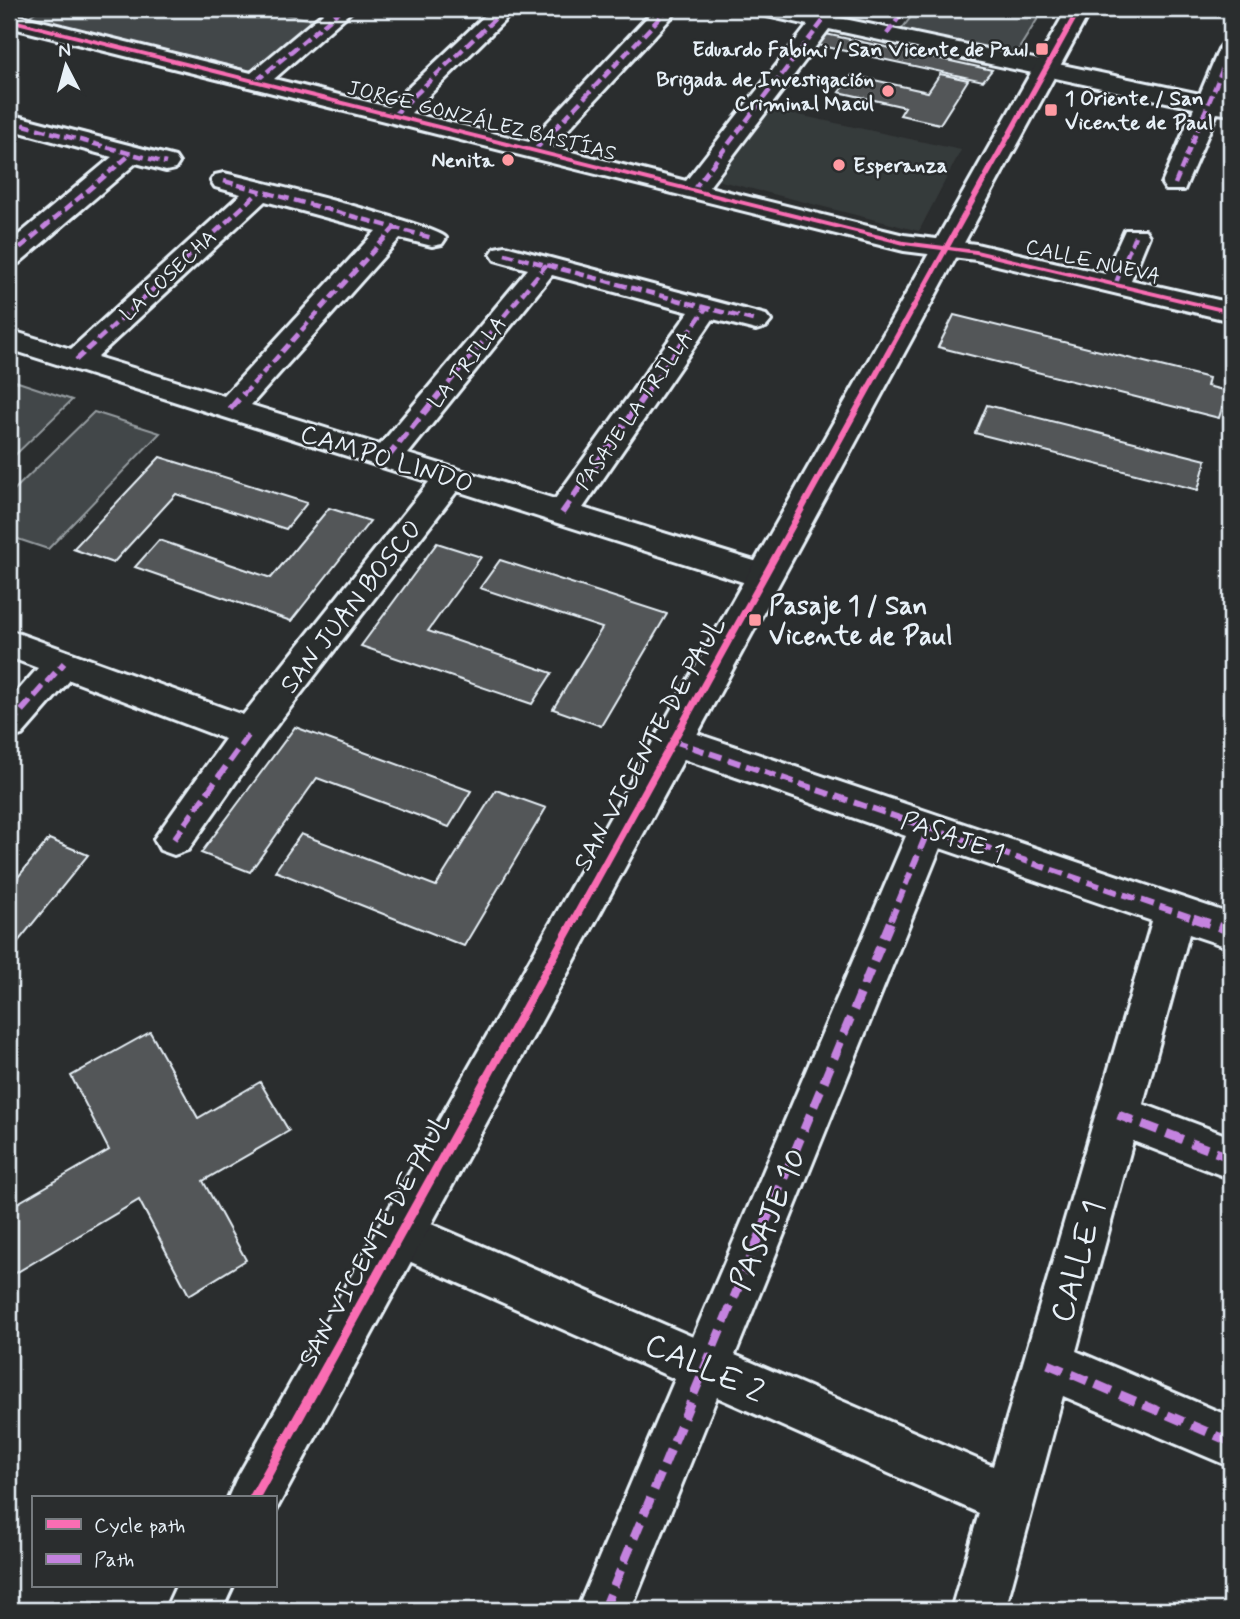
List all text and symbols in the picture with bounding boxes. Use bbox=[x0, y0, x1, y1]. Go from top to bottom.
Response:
north arrow bbox=[32, 32, 102, 102]
place label: Eduardo Fabini / San Vicente de Paul bbox=[692, 36, 1028, 64]
text: N bbox=[57, 37, 72, 64]
marker: Eduardo Fabini / San Vicente de Paul bbox=[1034, 41, 1050, 57]
place label: Brigada de Investigación Criminal Macul bbox=[656, 66, 874, 118]
street label: JORGE GONZÁLEZ BASTÍAS bbox=[344, 74, 619, 168]
marker: Brigada de Investigación Criminal Macul bbox=[880, 83, 896, 99]
place label: 1 Oriente / San Vicente de Paul bbox=[1065, 85, 1213, 137]
marker: 1 Oriente / San Vicente de Paul bbox=[1043, 102, 1059, 118]
place label: Nenita bbox=[431, 147, 495, 175]
marker: Nenita bbox=[500, 152, 516, 168]
place label: Esperanza bbox=[853, 152, 948, 180]
marker: Esperanza bbox=[831, 157, 847, 173]
street label: LA COSECHA bbox=[114, 224, 223, 328]
street label: CALLE NUEVA bbox=[1023, 233, 1163, 291]
street label: LA TRILLA bbox=[422, 311, 513, 414]
street label: PASAJE LA TRILLA bbox=[569, 325, 700, 496]
street label: CAMPO LINDO bbox=[296, 417, 477, 502]
street label: SAN JUAN BOSCO bbox=[273, 513, 430, 701]
place label: Pasaje 1 / San Vicente de Paul bbox=[769, 590, 952, 654]
street label: SAN VICENTE DE PAUL bbox=[566, 610, 735, 877]
marker: Pasaje 1 / San Vicente de Paul bbox=[747, 612, 763, 628]
street label: PASAJE 1 bbox=[896, 804, 1009, 871]
street label: SAN VICENTE DE PAUL bbox=[291, 1106, 460, 1373]
street label: PASAJE 10 bbox=[720, 1142, 818, 1297]
street label: CALLE 1 bbox=[1041, 1196, 1116, 1327]
street label: CALLE 2 bbox=[638, 1324, 770, 1414]
legend bbox=[32, 1496, 276, 1588]
text: Cycle path bbox=[94, 1512, 185, 1540]
text: Path bbox=[94, 1546, 134, 1574]

